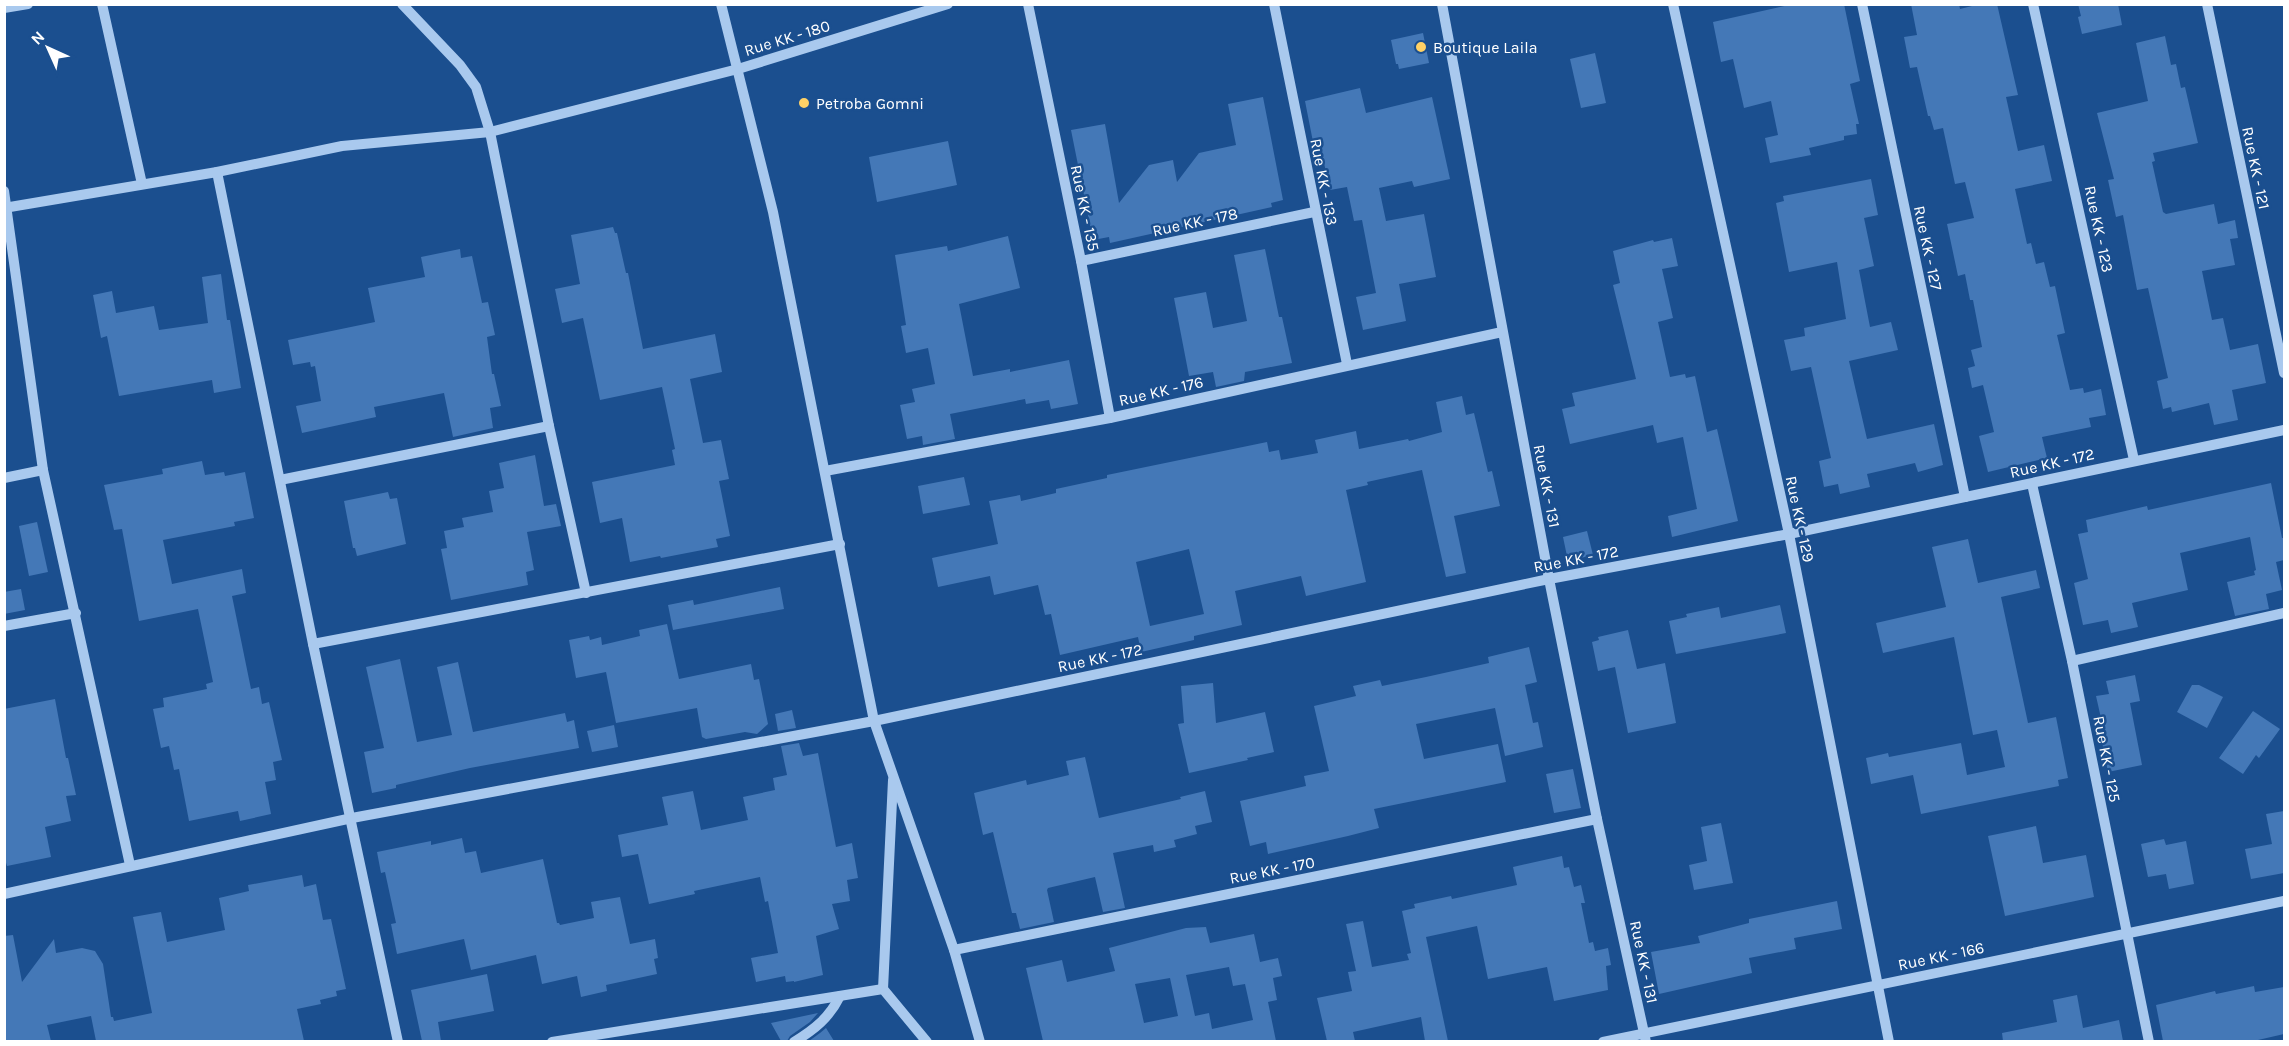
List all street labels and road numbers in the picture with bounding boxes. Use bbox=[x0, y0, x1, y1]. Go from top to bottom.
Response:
street label: Rue KK - 180 bbox=[742, 16, 832, 60]
street label: Rue KK - 121 bbox=[2238, 125, 2274, 211]
street label: Rue KK - 133 bbox=[1306, 137, 1342, 227]
street label: Rue KK - 135 bbox=[1067, 163, 1103, 253]
street label: Rue KK - 123 bbox=[2081, 184, 2117, 274]
street label: Rue KK - 178 bbox=[1151, 204, 1239, 240]
street label: Rue KK - 127 bbox=[1910, 204, 1946, 293]
street label: Rue KK - 176 bbox=[1117, 372, 1205, 410]
street label: Rue KK - 131 bbox=[1530, 443, 1564, 529]
street label: Rue KK - 172 bbox=[2008, 444, 2096, 482]
street label: Rue KK - 129 bbox=[1782, 474, 1818, 564]
street label: Rue KK - 172 bbox=[1532, 541, 1620, 577]
street label: Rue KK - 172 bbox=[1056, 640, 1144, 676]
street label: Rue KK - 125 bbox=[2089, 714, 2125, 804]
street label: Rue KK - 170 bbox=[1228, 852, 1316, 888]
street label: Rue KK - 131 bbox=[1626, 919, 1662, 1005]
street label: Rue KK - 166 bbox=[1896, 938, 1986, 974]

